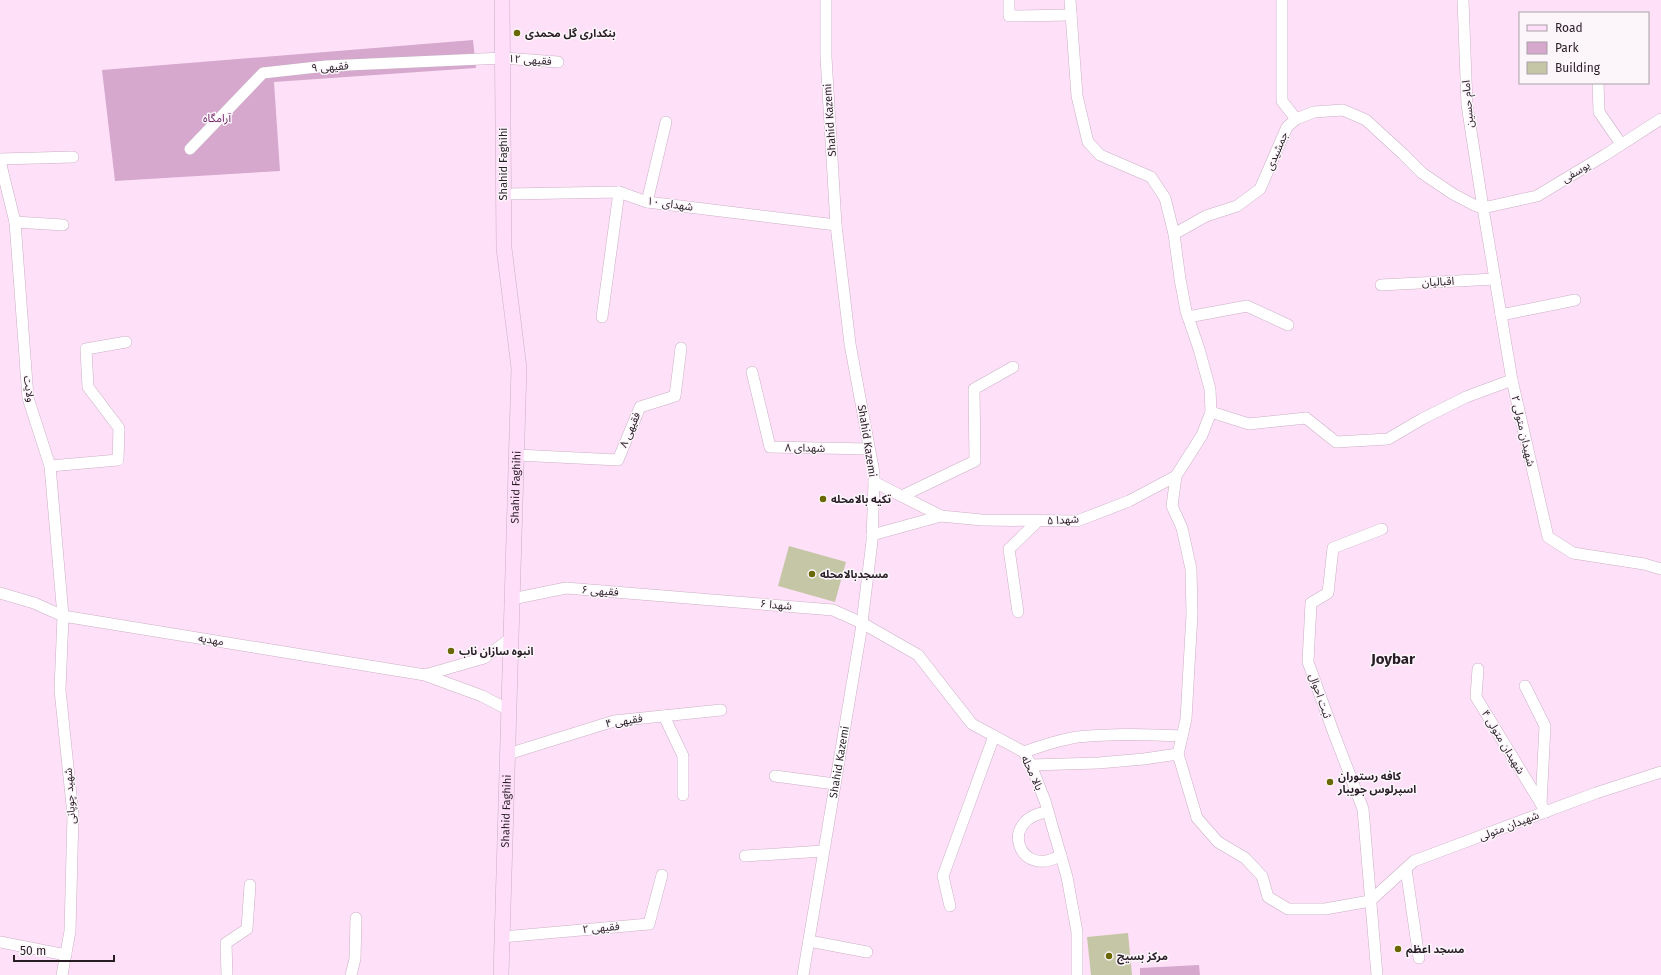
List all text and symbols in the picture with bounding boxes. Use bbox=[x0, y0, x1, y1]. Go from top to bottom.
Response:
legend bbox=[1519, 12, 1649, 84]
text: Road bbox=[1555, 21, 1583, 35]
place label: بنکداری گل محمدی bbox=[525, 27, 616, 40]
marker: بنکداری گل محمدی bbox=[512, 28, 522, 38]
text: Park bbox=[1555, 41, 1579, 55]
street label: فقیهی ۱۲ bbox=[508, 52, 552, 68]
street label: فقیهی ۹ bbox=[311, 59, 349, 75]
text: Building bbox=[1555, 61, 1601, 75]
street label: امام حسین bbox=[1459, 80, 1478, 128]
street label: Shahid Kazemi bbox=[821, 83, 839, 157]
park label: آرامگاه bbox=[203, 112, 232, 125]
street label: Shahid Faghihi bbox=[497, 128, 510, 200]
street label: جمشیدی bbox=[1263, 129, 1291, 172]
street label: یوسفی bbox=[1560, 159, 1593, 186]
street label: شهدای ۱۰ bbox=[646, 194, 694, 214]
street label: اقبالیان bbox=[1422, 275, 1454, 289]
street label: ولایت bbox=[21, 375, 37, 403]
street label: شهیدان متولی ۲ bbox=[1508, 394, 1538, 468]
street label: Shahid Kazemi bbox=[855, 404, 879, 478]
street label: فقیهی ۸ bbox=[617, 410, 643, 450]
street label: شهدای ۸ bbox=[785, 441, 826, 455]
street label: Shahid Faghihi bbox=[508, 451, 523, 524]
place label: تکیه بالامحله bbox=[831, 493, 891, 506]
marker: تکیه بالامحله bbox=[818, 494, 828, 504]
street label: شهدا ۵ bbox=[1047, 512, 1080, 528]
place label: مسجدبالامحله bbox=[820, 568, 889, 581]
marker: مسجدبالامحله bbox=[807, 569, 817, 579]
street label: فقیهی ۶ bbox=[581, 583, 619, 599]
street label: شهدا ۶ bbox=[760, 597, 793, 613]
street label: مهدیه bbox=[197, 632, 225, 649]
place label: انبوه سازان ناب bbox=[459, 645, 533, 658]
marker: انبوه سازان ناب bbox=[446, 646, 456, 656]
district label: Joybar bbox=[1370, 650, 1416, 668]
street label: ثبت احوال bbox=[1306, 672, 1334, 720]
street label: شهیدان متولی ۴ bbox=[1479, 708, 1527, 777]
street label: فقیهی ۴ bbox=[605, 712, 644, 730]
street label: Shahid Kazemi bbox=[826, 725, 851, 799]
street label: بالا محله bbox=[1018, 754, 1046, 793]
street label: شهید چوپانی bbox=[62, 767, 80, 825]
place label: کافه رستوران اسپرلوس جویبار bbox=[1337, 770, 1416, 796]
street label: Shahid Faghihi bbox=[498, 774, 513, 848]
marker: کافه رستوران اسپرلوس جویبار bbox=[1325, 777, 1335, 787]
street label: شهیدان متولی bbox=[1477, 808, 1541, 843]
street label: فقیهی ۲ bbox=[582, 920, 620, 936]
scale bar bbox=[14, 937, 114, 963]
place label: مسجد اعظم bbox=[1406, 943, 1464, 958]
text: 50 m bbox=[20, 944, 46, 958]
marker: مسجد اعظم bbox=[1393, 944, 1403, 954]
place label: مرکز بسیج bbox=[1117, 950, 1168, 965]
marker: مرکز بسیج bbox=[1104, 951, 1114, 961]

